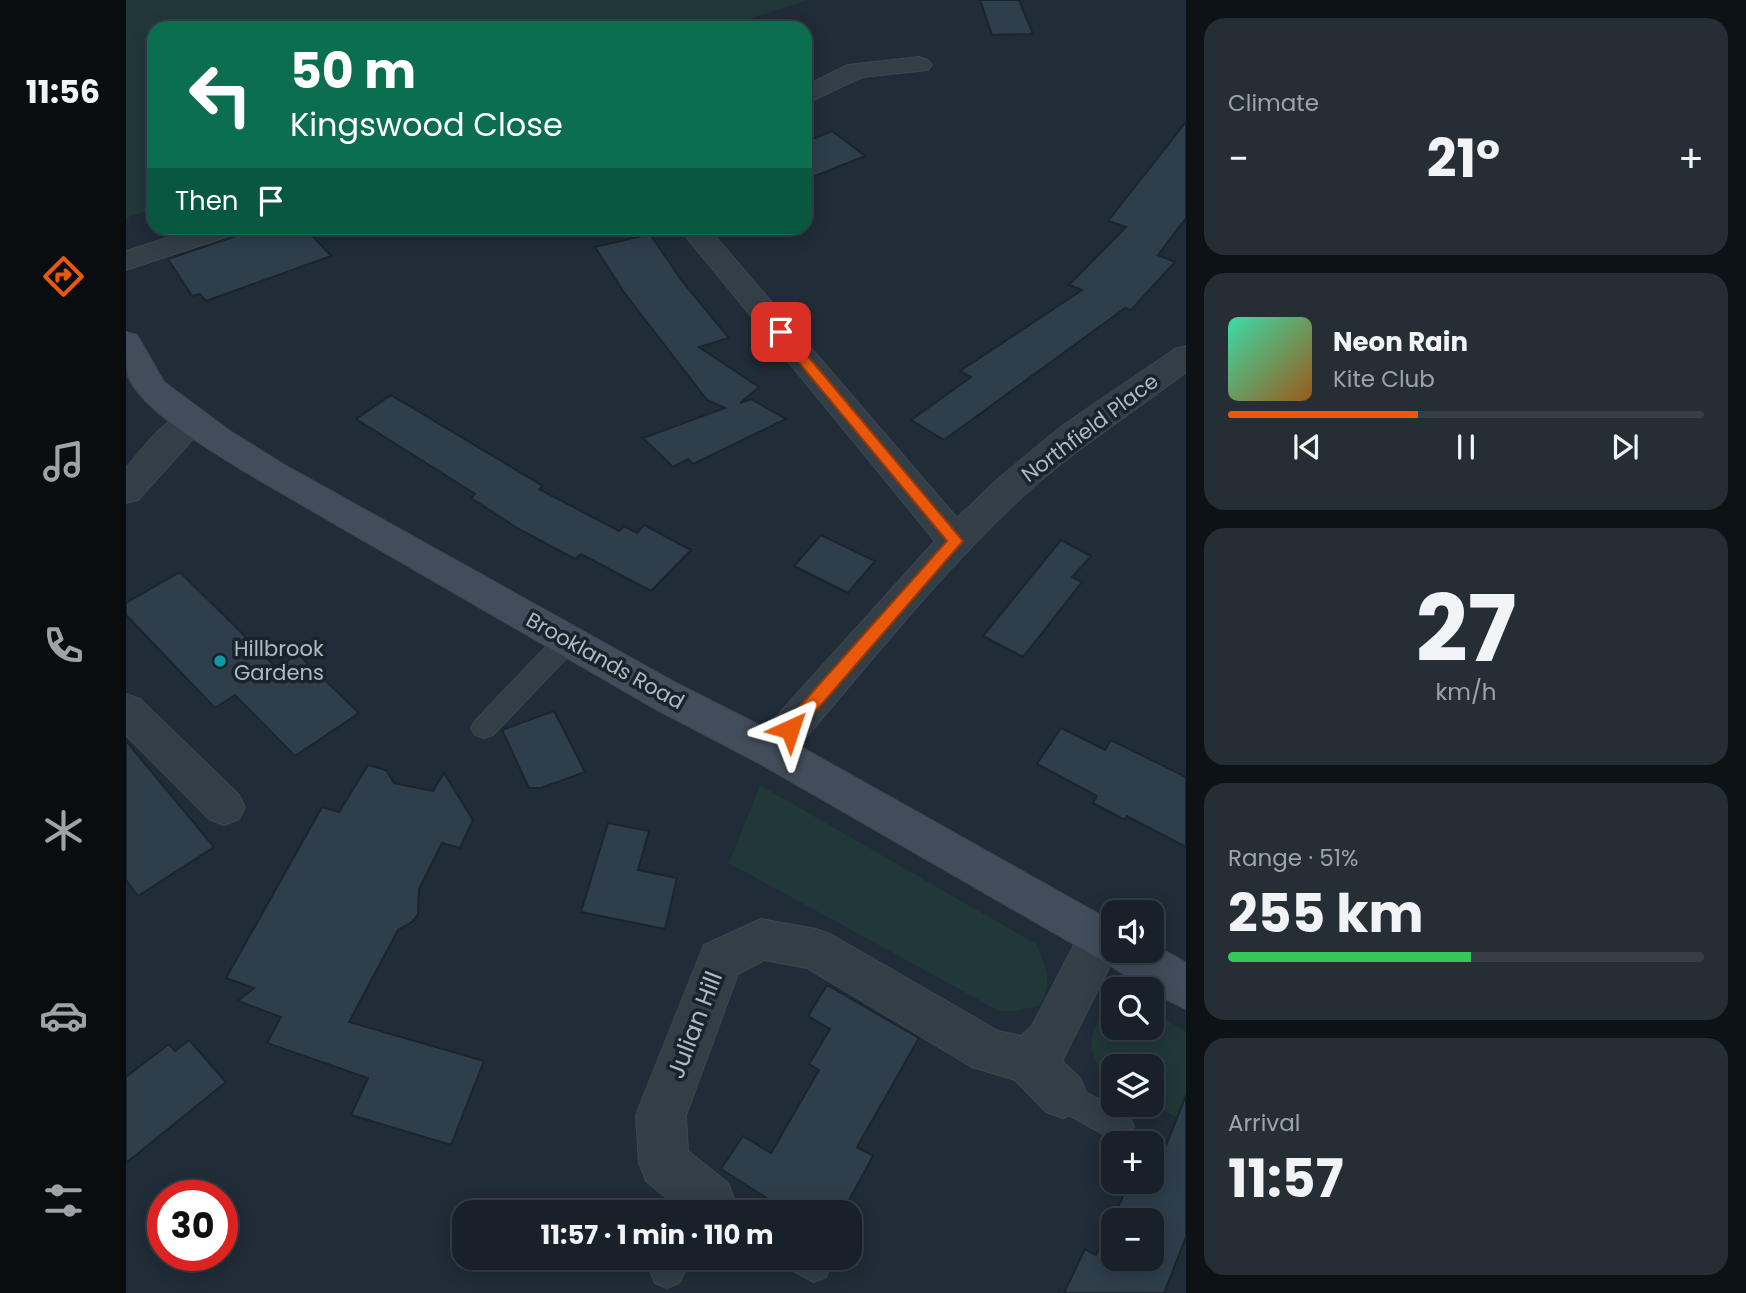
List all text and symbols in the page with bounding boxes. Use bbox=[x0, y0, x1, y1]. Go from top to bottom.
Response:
text: 50 m bbox=[290, 37, 416, 105]
icon: left bbox=[175, 49, 266, 140]
text: 11:56 bbox=[26, 69, 100, 114]
text: Climate bbox=[1228, 87, 1319, 119]
text: Kingswood Close bbox=[290, 102, 563, 147]
text: 21° bbox=[1427, 122, 1500, 195]
text: − bbox=[1228, 132, 1249, 185]
text: + bbox=[1678, 132, 1704, 185]
icon: arrive bbox=[252, 182, 290, 220]
text: Then bbox=[175, 183, 238, 219]
icon: directions bbox=[39, 252, 88, 301]
pin bbox=[751, 302, 811, 362]
icon: arrive bbox=[762, 313, 800, 351]
text: Neon Rain bbox=[1333, 324, 1468, 360]
text: Kite Club bbox=[1333, 363, 1435, 395]
street label: Northfield Place bbox=[1015, 367, 1164, 489]
icon: previous bbox=[1288, 428, 1326, 466]
icon: pause bbox=[1447, 428, 1485, 466]
icon: next bbox=[1606, 428, 1644, 466]
icon: music bbox=[39, 437, 88, 486]
text: 27 bbox=[1416, 565, 1516, 693]
street label: Brooklands Road bbox=[521, 605, 689, 716]
icon: phone bbox=[39, 621, 88, 670]
place label: Hillbrook Gardens bbox=[234, 634, 324, 687]
marker: Hillbrook Gardens bbox=[212, 653, 228, 669]
text: km/h bbox=[1435, 676, 1497, 708]
position arrow bbox=[753, 692, 827, 766]
icon: climate bbox=[39, 806, 88, 855]
text: Range · 51% bbox=[1228, 842, 1358, 874]
text: 255 km bbox=[1228, 877, 1424, 950]
map controls bbox=[1101, 900, 1164, 1271]
button: sound bbox=[1101, 900, 1164, 963]
street label: Julian Hill bbox=[659, 967, 730, 1083]
button: search bbox=[1101, 977, 1164, 1040]
icon: car bbox=[39, 991, 88, 1040]
button: layers bbox=[1101, 1054, 1164, 1117]
text: Arrival bbox=[1228, 1107, 1300, 1139]
button: + bbox=[1101, 1131, 1164, 1194]
text: 11:57 bbox=[1228, 1142, 1344, 1215]
icon: filters bbox=[39, 1176, 88, 1225]
speed limit sign: 30 bbox=[147, 1180, 238, 1271]
button: − bbox=[1101, 1208, 1164, 1271]
text: 11:57 · 1 min · 110 m bbox=[541, 1217, 773, 1253]

